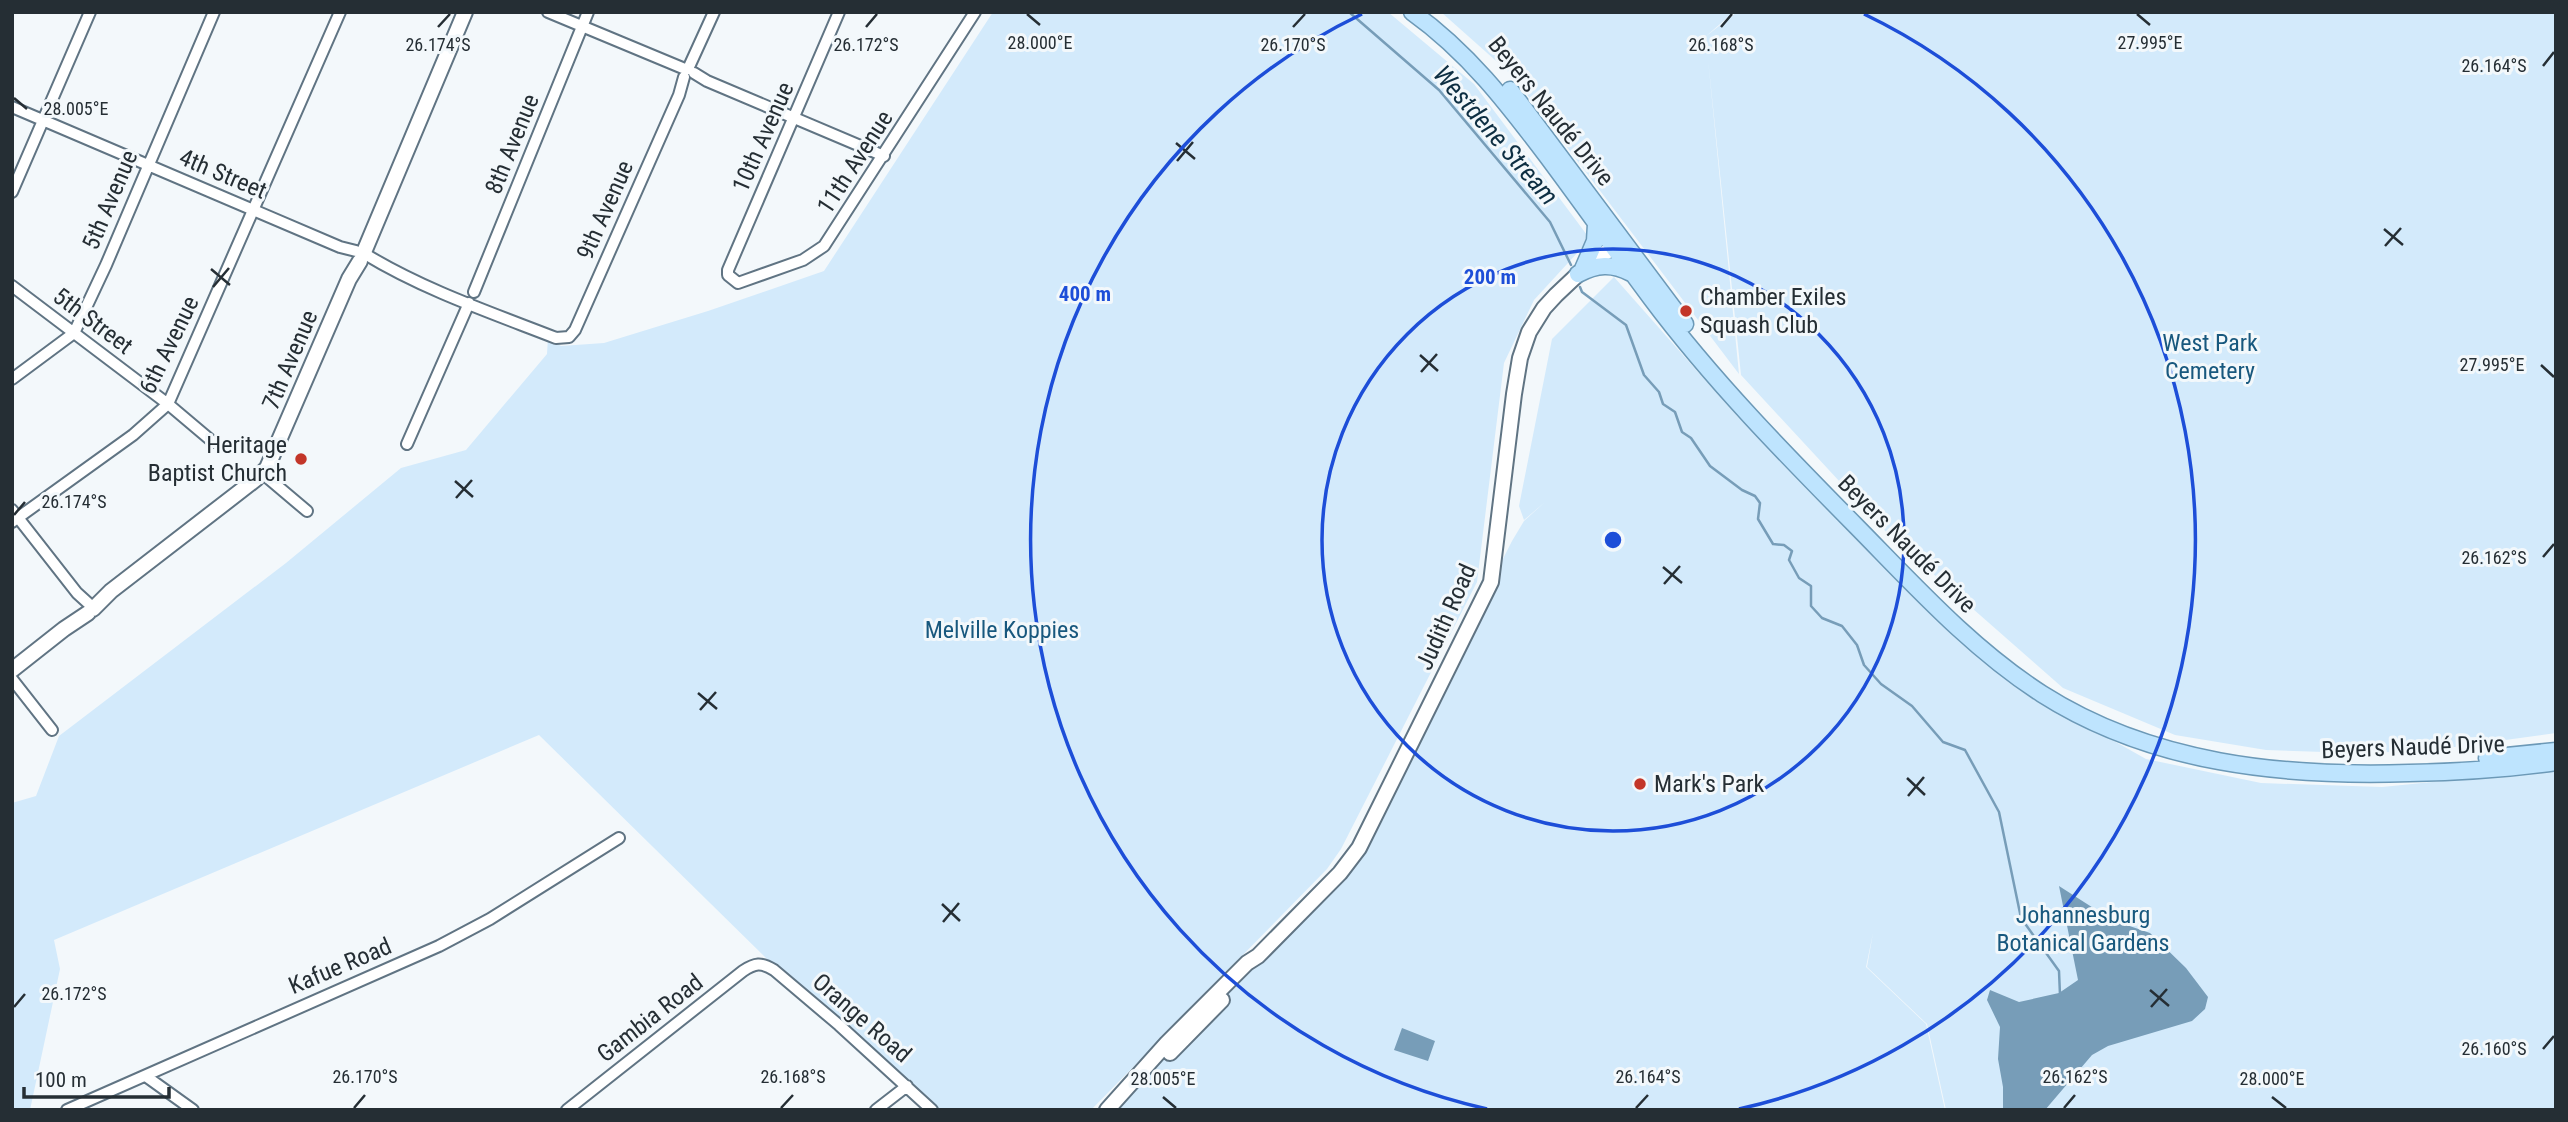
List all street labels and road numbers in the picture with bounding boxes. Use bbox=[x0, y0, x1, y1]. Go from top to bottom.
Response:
street label: Beyers Naudé Drive bbox=[1482, 31, 1620, 191]
street label: 10th Avenue bbox=[726, 78, 800, 196]
street label: 8th Avenue bbox=[479, 90, 545, 198]
street label: 11th Avenue bbox=[811, 105, 899, 219]
street label: 4th Street bbox=[175, 143, 271, 205]
street label: 5th Avenue bbox=[77, 146, 143, 254]
street label: 9th Avenue bbox=[571, 156, 639, 264]
street label: 5th Street bbox=[48, 282, 138, 360]
street label: 6th Avenue bbox=[133, 292, 205, 398]
street label: 7th Avenue bbox=[257, 306, 323, 414]
street label: Beyers Naudé Drive bbox=[1832, 469, 1982, 619]
street label: Judith Road bbox=[1410, 560, 1482, 674]
street label: Beyers Naudé Drive bbox=[2321, 730, 2505, 764]
street label: Kafue Road bbox=[284, 932, 396, 1000]
street label: Gambia Road bbox=[592, 968, 708, 1068]
street label: Orange Road bbox=[807, 968, 917, 1068]

